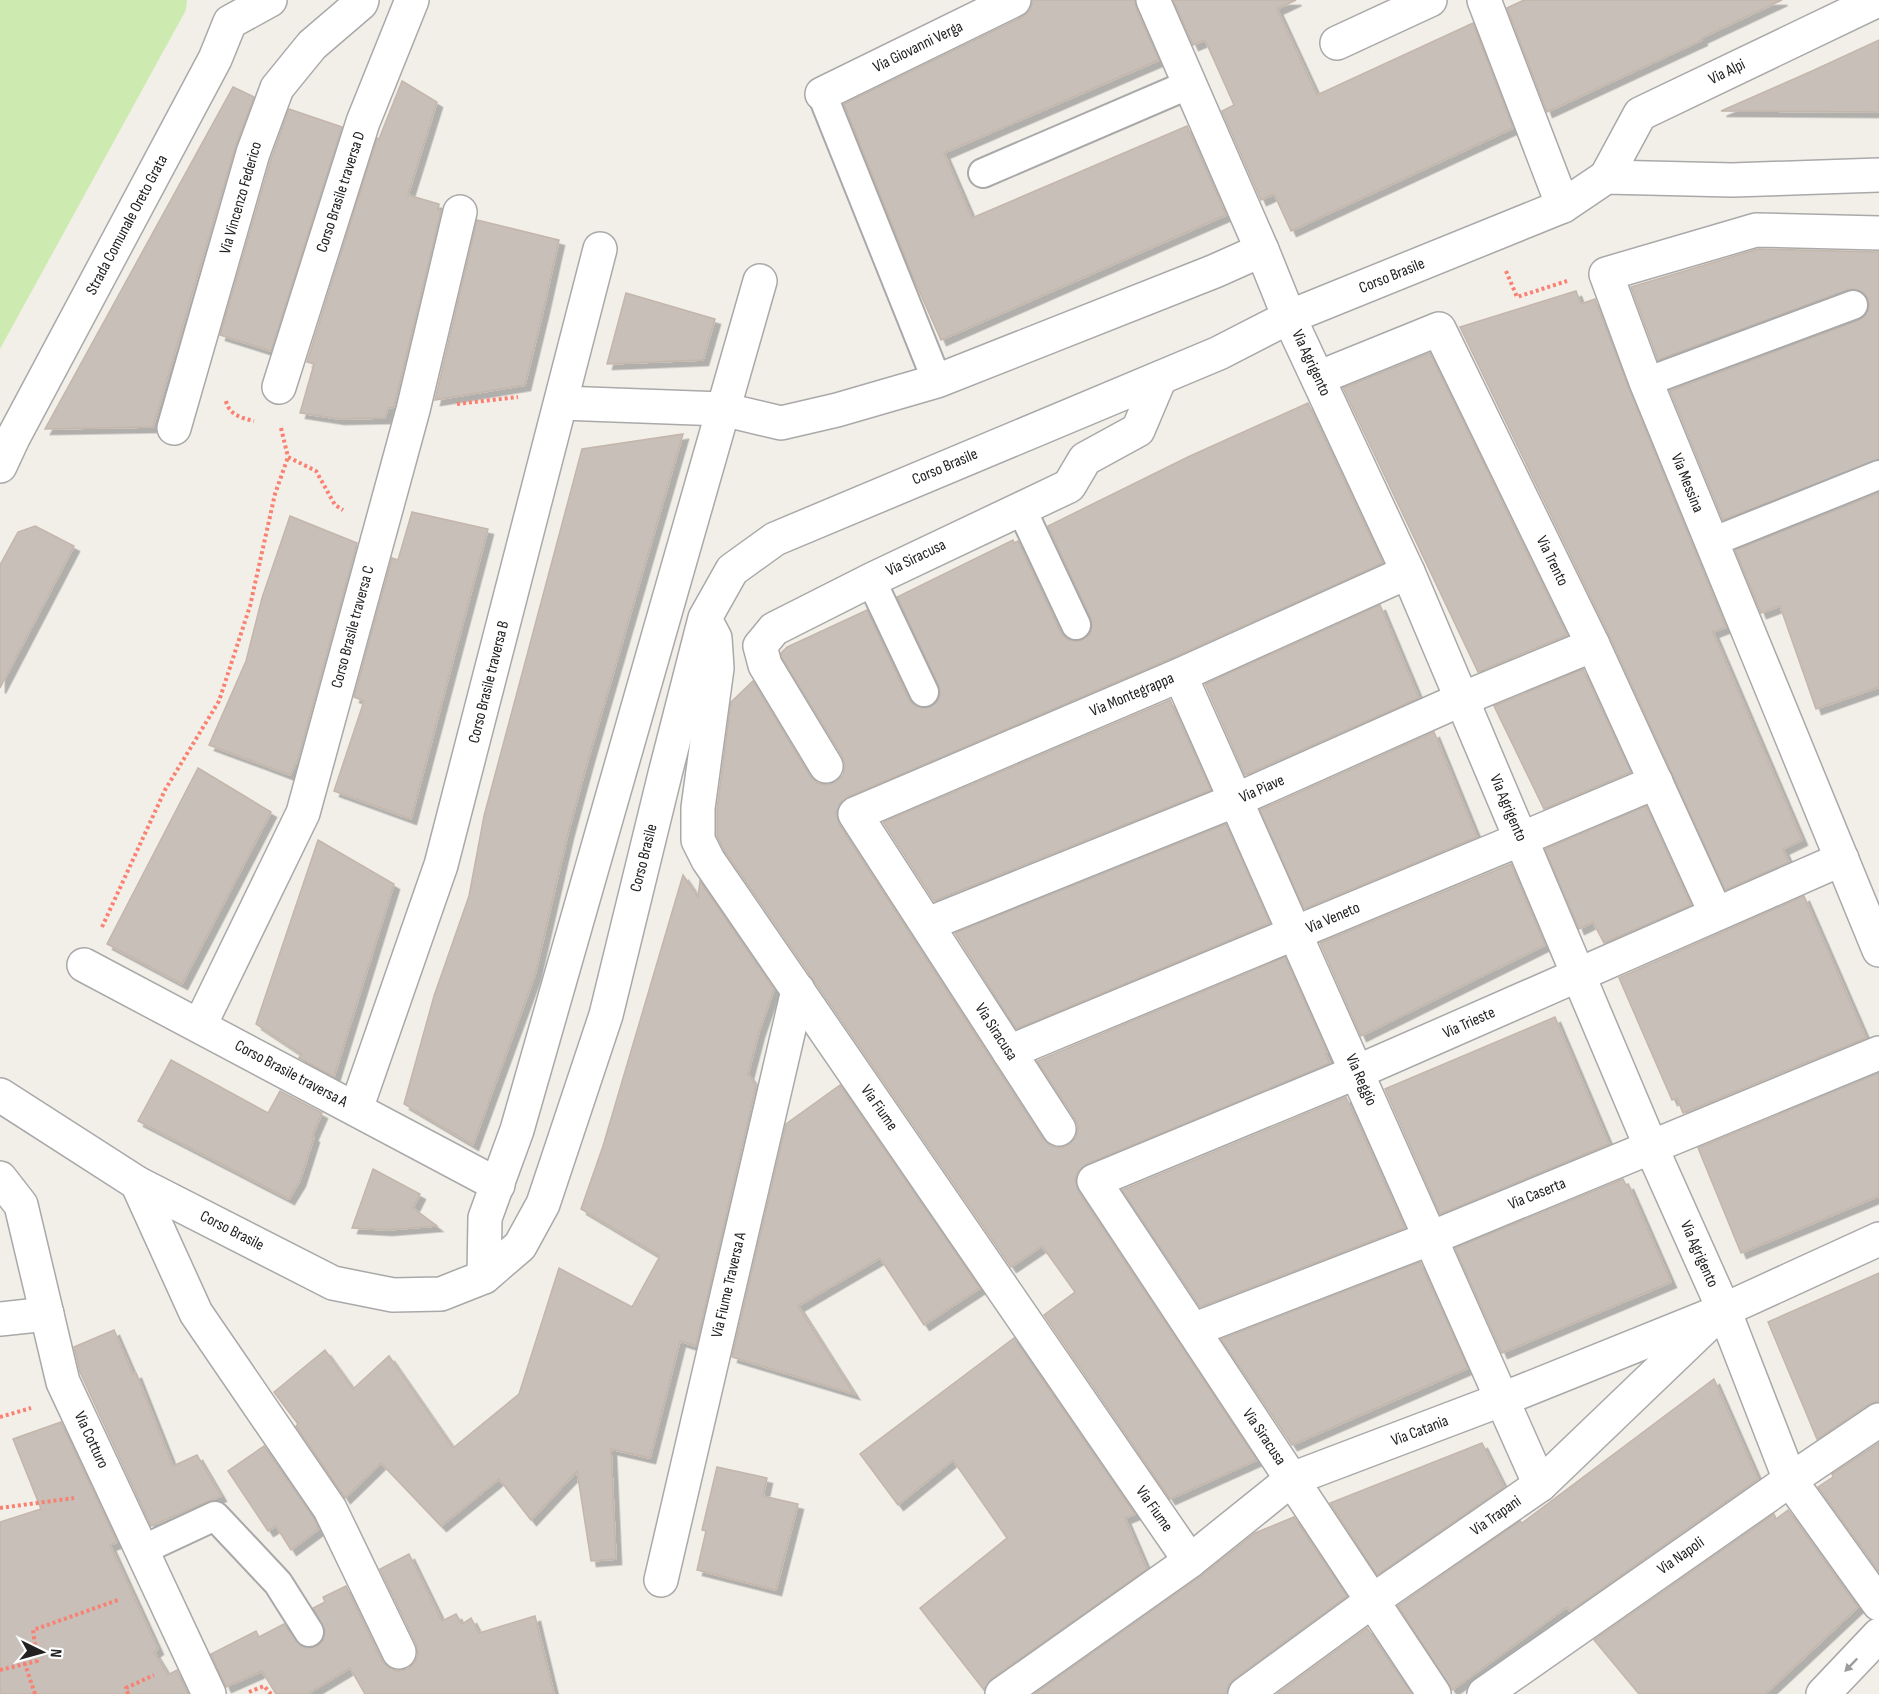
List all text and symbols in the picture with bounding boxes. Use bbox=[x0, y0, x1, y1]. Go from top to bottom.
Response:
street label: Via Giovanni Verga bbox=[870, 17, 966, 77]
street label: Via Alpi bbox=[1706, 55, 1748, 89]
street label: Corso Brasile traversa D bbox=[312, 129, 370, 255]
street label: Via Vincenzo Federico bbox=[216, 140, 266, 256]
street label: Strada Comunale Oreto Grata bbox=[82, 152, 172, 298]
street label: Corso Brasile bbox=[1356, 254, 1428, 298]
street label: Via Agrigento bbox=[1287, 327, 1335, 399]
street label: Corso Brasile bbox=[909, 445, 981, 489]
street label: Via Messina bbox=[1667, 451, 1707, 515]
street label: Via Trento bbox=[1532, 533, 1572, 589]
street label: Via Siracusa bbox=[883, 535, 949, 581]
street label: Corso Brasile traversa C bbox=[328, 563, 379, 690]
street label: Corso Brasile traversa B bbox=[465, 619, 513, 745]
street label: Via Montegrappa bbox=[1087, 669, 1177, 721]
street label: Via Piave bbox=[1237, 771, 1287, 807]
street label: Via Agrigento bbox=[1485, 772, 1531, 844]
street label: Corso Brasile bbox=[626, 822, 662, 894]
street label: Via Veneto bbox=[1303, 898, 1363, 938]
street label: Via Siracusa bbox=[971, 1000, 1021, 1064]
street label: Via Trieste bbox=[1440, 1003, 1498, 1043]
street label: Corso Brasile traversa A bbox=[231, 1036, 351, 1112]
street label: Via Reggio bbox=[1341, 1051, 1381, 1109]
street label: Via Fiume bbox=[856, 1081, 902, 1135]
street label: Via Caserta bbox=[1505, 1174, 1569, 1214]
street label: Corso Brasile bbox=[197, 1207, 267, 1255]
street label: Via Agrigento bbox=[1676, 1218, 1722, 1290]
street label: Via Fiume Traversa A bbox=[708, 1230, 750, 1340]
street label: Via Siracusa bbox=[1238, 1405, 1290, 1469]
street label: Via Cotturo bbox=[70, 1409, 112, 1471]
street label: Via Catania bbox=[1389, 1411, 1451, 1451]
street label: Via Fiume bbox=[1131, 1482, 1177, 1536]
street label: Via Trapani bbox=[1467, 1492, 1525, 1540]
street label: Via Napoli bbox=[1654, 1533, 1708, 1579]
north arrow bbox=[12, 1622, 72, 1682]
text: N bbox=[46, 1648, 65, 1658]
one-way arrow bbox=[1844, 1657, 1858, 1672]

